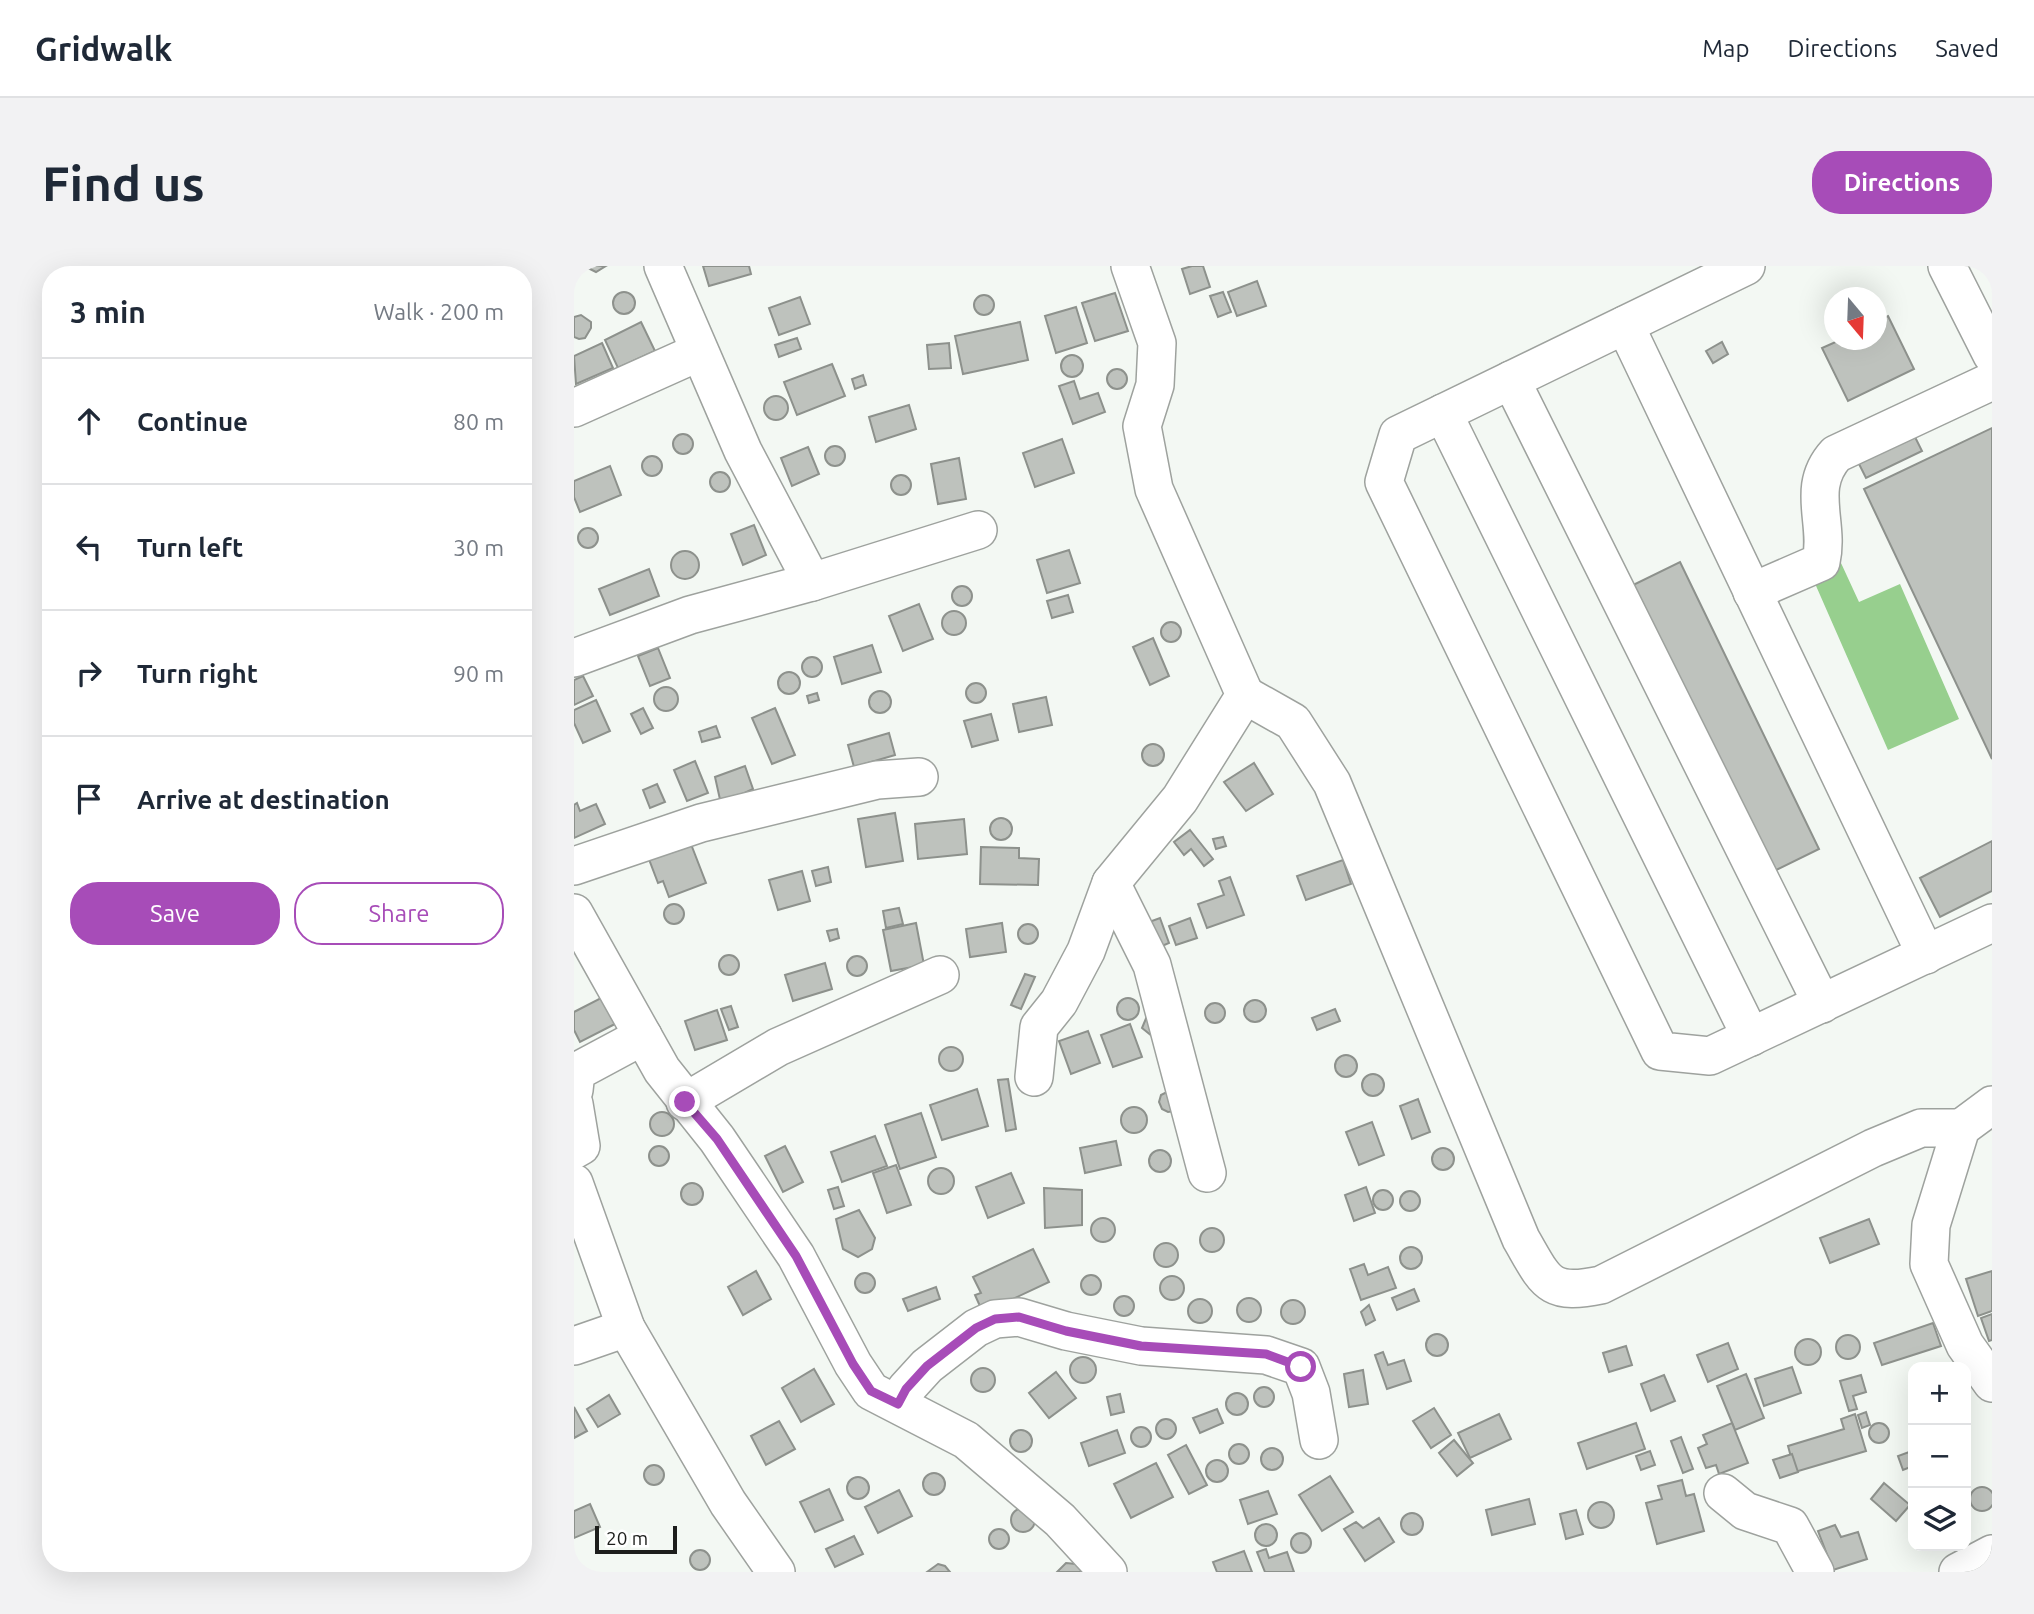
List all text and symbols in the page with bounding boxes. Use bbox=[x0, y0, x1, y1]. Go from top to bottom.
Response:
text: Gridwalk bbox=[35, 30, 172, 67]
text: Map bbox=[1702, 35, 1749, 62]
text: Directions bbox=[1787, 35, 1897, 62]
text: Saved bbox=[1935, 35, 1999, 62]
button: Directions bbox=[1812, 151, 1992, 214]
text: Find us bbox=[42, 155, 205, 210]
north arrow bbox=[1824, 287, 1887, 350]
text: 3 min bbox=[70, 295, 146, 329]
text: Walk · 200 m bbox=[373, 299, 504, 324]
icon: ahead bbox=[70, 402, 108, 440]
text: Continue bbox=[137, 407, 248, 436]
text: 80 m bbox=[453, 409, 504, 434]
icon: left bbox=[70, 528, 108, 566]
text: Turn left bbox=[137, 533, 243, 562]
text: 30 m bbox=[453, 535, 504, 560]
icon: right bbox=[70, 654, 108, 692]
text: Turn right bbox=[137, 659, 258, 688]
text: 90 m bbox=[453, 661, 504, 686]
icon: arrive bbox=[70, 780, 108, 818]
text: Arrive at destination bbox=[137, 785, 390, 814]
button: Save bbox=[70, 882, 280, 945]
button: Share bbox=[294, 882, 504, 945]
route end bbox=[669, 1086, 700, 1117]
route start bbox=[1285, 1351, 1316, 1382]
map controls bbox=[1908, 1362, 1971, 1551]
button: + bbox=[1908, 1362, 1971, 1425]
button: − bbox=[1908, 1425, 1971, 1488]
button: layers bbox=[1908, 1488, 1971, 1551]
scale bar bbox=[595, 1523, 677, 1555]
text: 20 m bbox=[606, 1527, 648, 1549]

